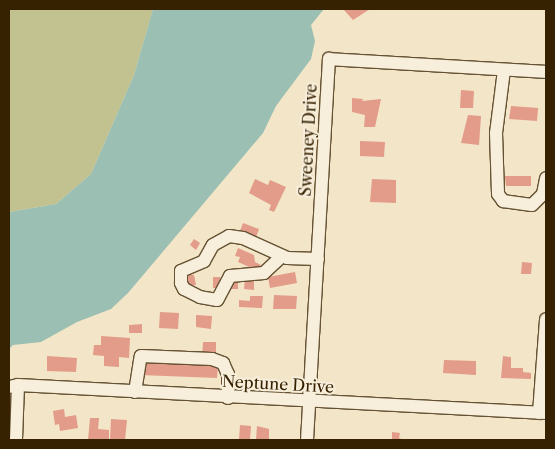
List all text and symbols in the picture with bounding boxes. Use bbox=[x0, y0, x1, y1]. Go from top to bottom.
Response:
street label: Sweeney Drive bbox=[295, 83, 321, 197]
street label: Neptune Drive bbox=[222, 371, 334, 397]

